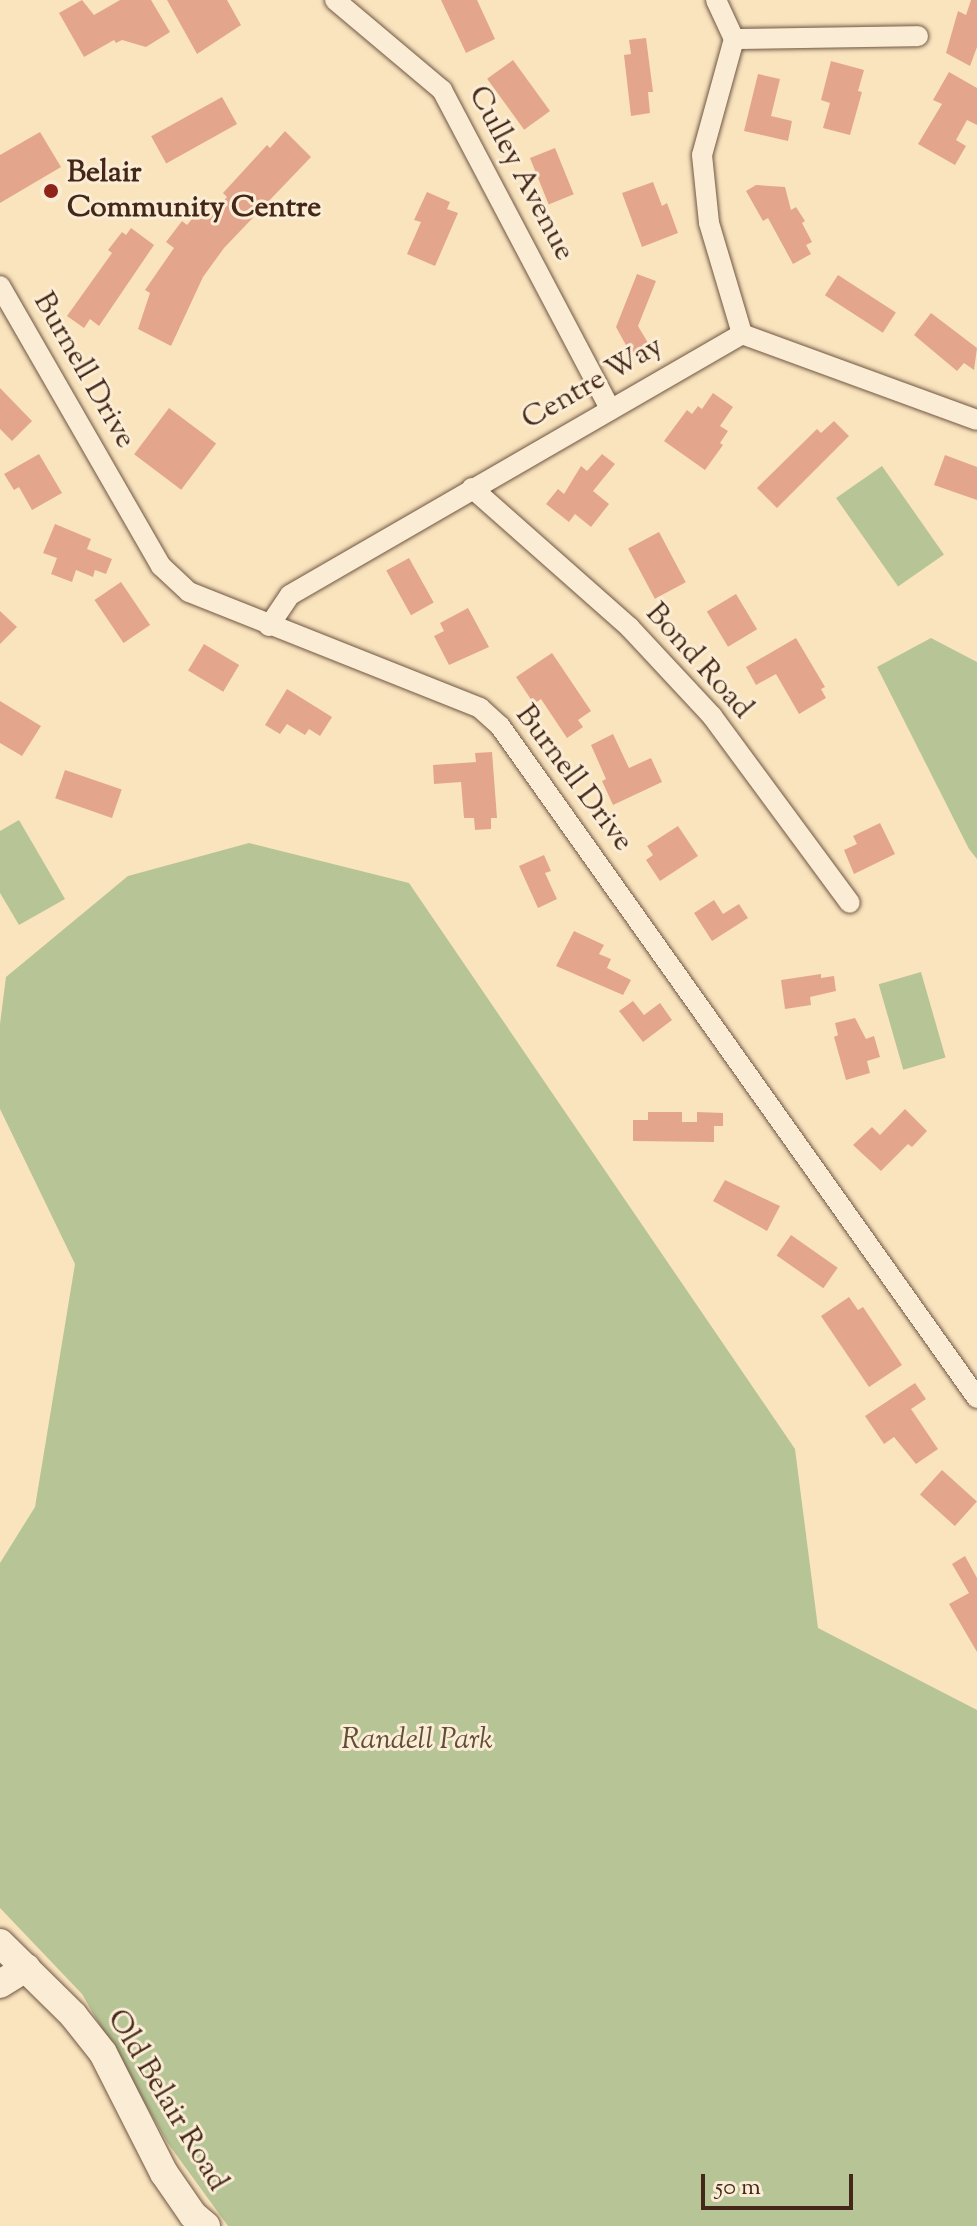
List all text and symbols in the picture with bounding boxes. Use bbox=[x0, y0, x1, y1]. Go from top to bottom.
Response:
street label: Culley Avenue bbox=[459, 81, 581, 267]
place label: Belair Community Centre bbox=[67, 156, 321, 226]
marker: Belair Community Centre bbox=[42, 182, 60, 200]
street label: Burnell Drive bbox=[24, 287, 142, 455]
street label: Centre Way bbox=[516, 329, 670, 439]
street label: Bond Road bbox=[637, 597, 759, 727]
street label: Burnell Drive bbox=[506, 699, 640, 859]
park label: Randell Park bbox=[341, 1723, 493, 1759]
street label: Old Belair Road bbox=[98, 2004, 234, 2198]
scale bar bbox=[705, 2158, 857, 2208]
text: 50 m bbox=[715, 2171, 761, 2205]

